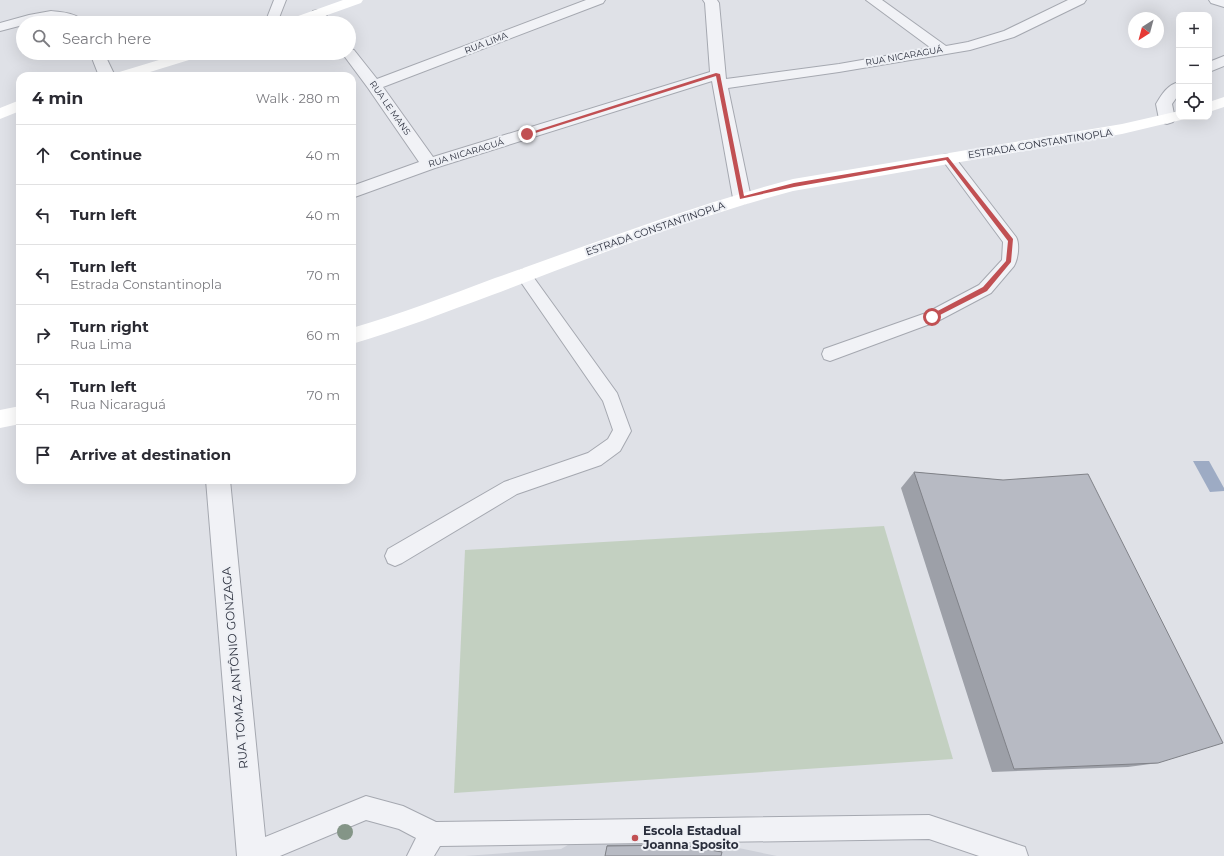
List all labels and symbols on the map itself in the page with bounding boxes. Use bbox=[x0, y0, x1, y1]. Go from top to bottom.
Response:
north arrow bbox=[1128, 12, 1164, 48]
street label: RUA LIMA bbox=[463, 29, 509, 56]
street label: RUA NICARAGUÁ bbox=[864, 43, 944, 68]
street label: RUA LE MANS bbox=[368, 78, 414, 137]
route end bbox=[518, 125, 536, 143]
street label: ESTRADA CONSTANTINOPLA bbox=[967, 126, 1114, 161]
street label: RUA NICARAGUÁ bbox=[427, 136, 505, 169]
street label: ESTRADA CONSTANTINOPLA bbox=[584, 198, 727, 258]
route start bbox=[923, 308, 941, 326]
street label: RUA TOMAZ ANTÔNIO GONZAGA bbox=[218, 566, 251, 770]
place label: Escola Estadual Joanna Sposito bbox=[642, 823, 741, 852]
marker: Escola Estadual Joanna Sposito bbox=[630, 833, 640, 843]

